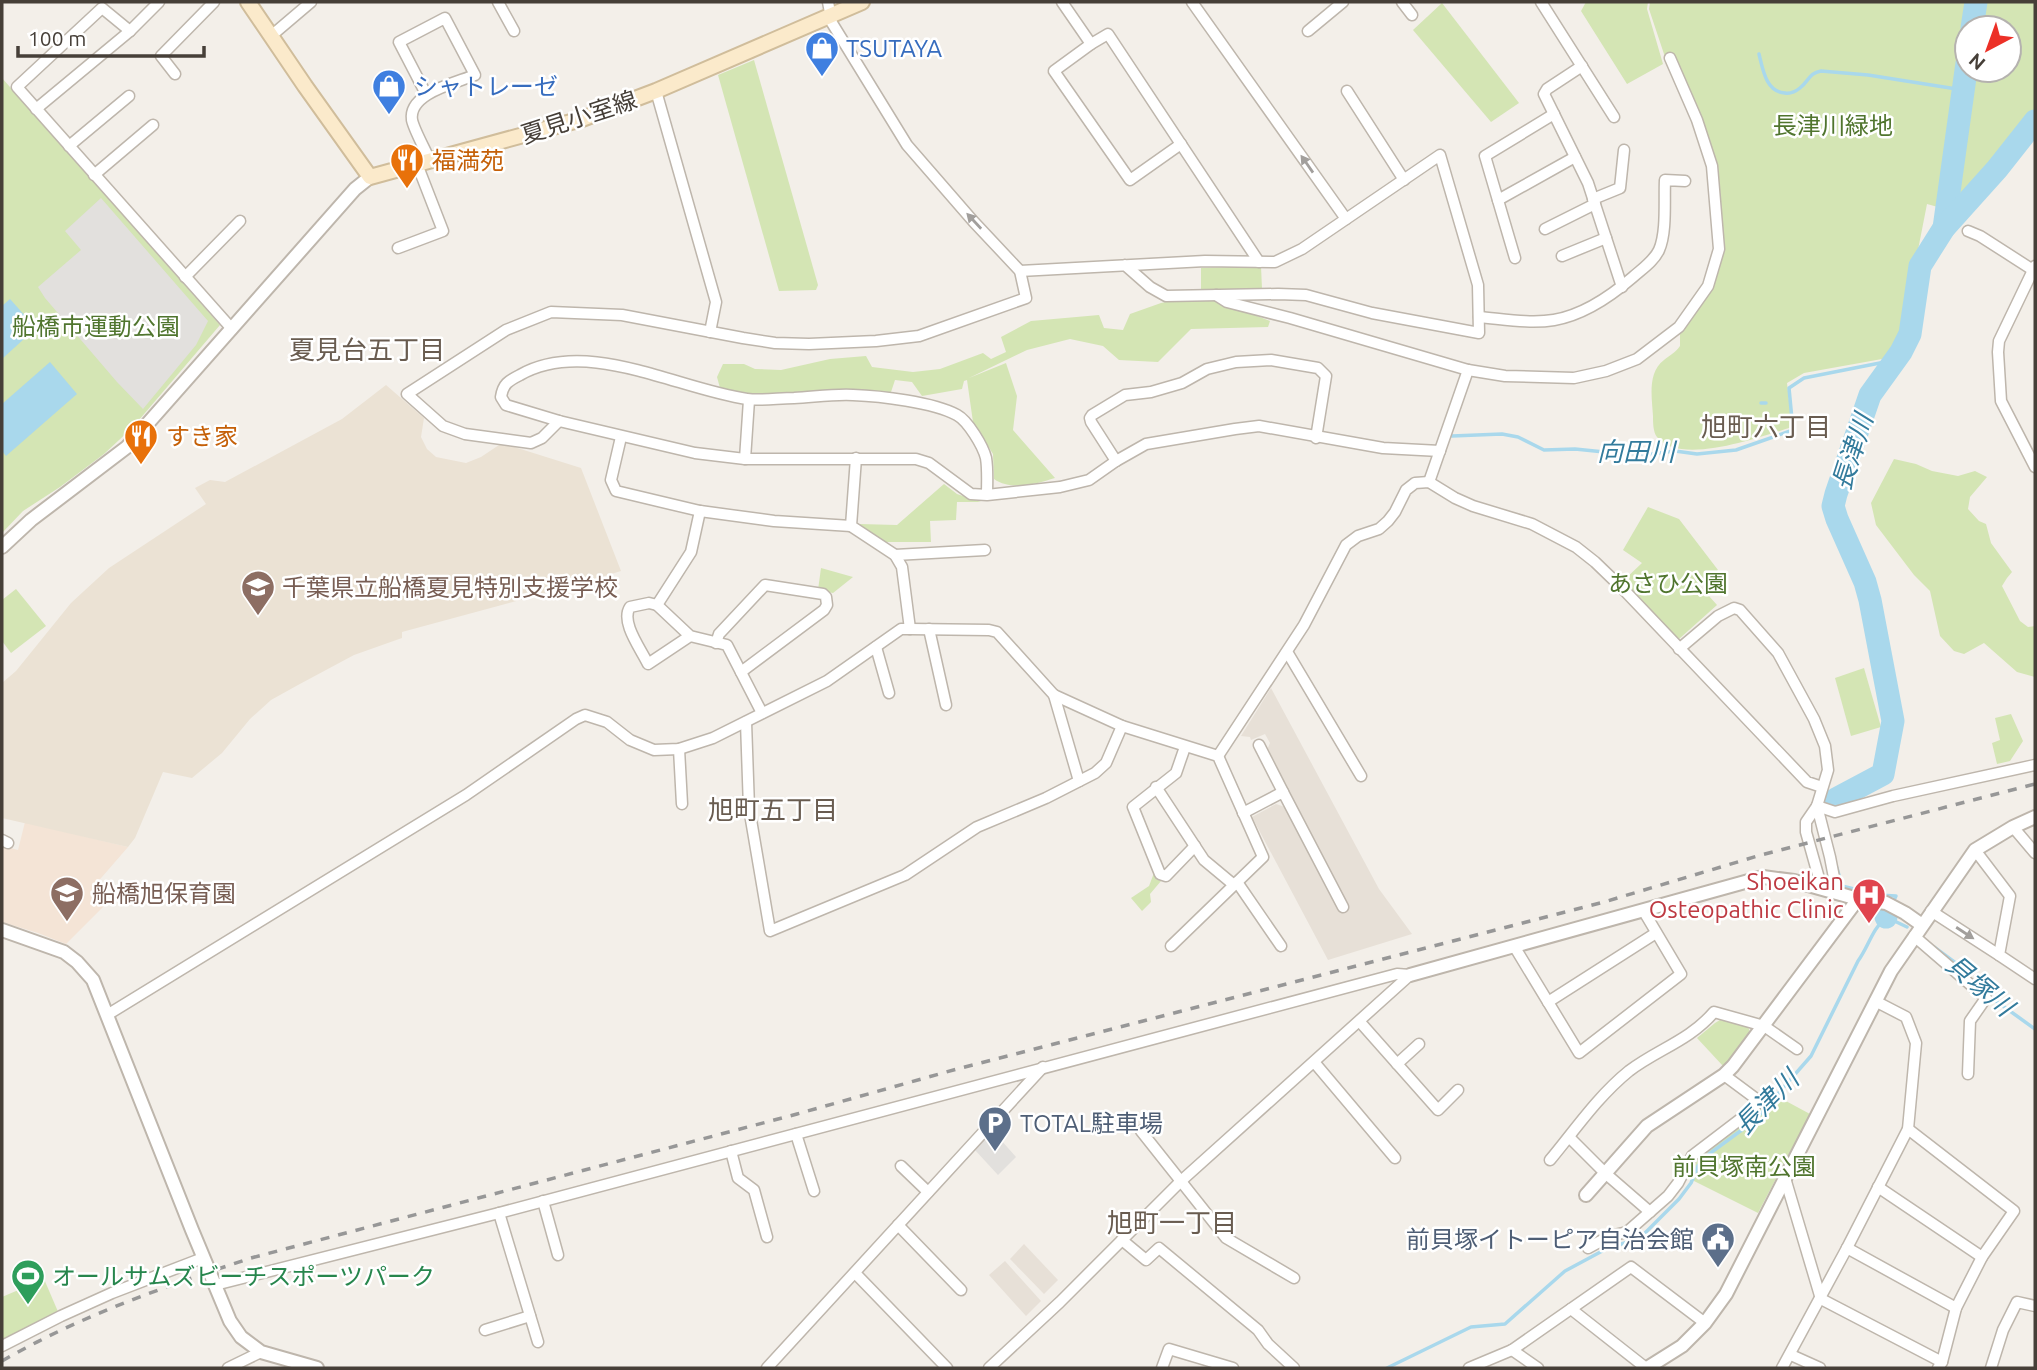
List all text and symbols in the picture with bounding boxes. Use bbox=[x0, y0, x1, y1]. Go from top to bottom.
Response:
scale bar bbox=[18, 14, 203, 58]
north arrow bbox=[1953, 14, 2023, 84]
text: 100 m bbox=[28, 26, 86, 50]
shop icon: TSUTAYA bbox=[803, 29, 841, 78]
place label: TSUTAYA bbox=[846, 35, 942, 62]
text: N bbox=[1964, 49, 1989, 75]
shop icon: シャトレーゼ bbox=[370, 67, 408, 116]
place label: シャトレーゼ bbox=[414, 73, 558, 100]
street label: 夏見小室線 bbox=[518, 86, 640, 148]
park label: 長津川緑地 bbox=[1773, 112, 1893, 139]
restaurant icon: 福満苑 bbox=[388, 141, 426, 190]
place label: 福満苑 bbox=[432, 147, 504, 174]
one-way arrow bbox=[1300, 155, 1314, 173]
one-way arrow bbox=[966, 213, 982, 230]
park label: 船橋市運動公園 bbox=[12, 313, 180, 340]
district label: 夏見台五丁目 bbox=[289, 335, 445, 364]
water label: 長津川 bbox=[1826, 408, 1879, 494]
district label: 旭町六丁目 bbox=[1701, 412, 1831, 441]
restaurant icon: すき家 bbox=[122, 417, 160, 466]
place label: すき家 bbox=[166, 423, 238, 450]
water label: 向田川 bbox=[1597, 437, 1678, 466]
school or university icon: 千葉県立船橋夏見特別支援学校 bbox=[239, 568, 277, 617]
park label: あさひ公園 bbox=[1608, 570, 1728, 597]
place label: 千葉県立船橋夏見特別支援学校 bbox=[282, 574, 618, 601]
district label: 旭町五丁目 bbox=[708, 795, 838, 824]
place label: Shoeikan Osteopathic Clinic bbox=[1649, 868, 1844, 923]
school or university icon: 船橋旭保育園 bbox=[48, 874, 86, 923]
hospital icon: Shoeikan Osteopathic Clinic bbox=[1850, 876, 1888, 925]
place label: 船橋旭保育園 bbox=[92, 880, 236, 907]
one-way arrow bbox=[1955, 927, 1975, 940]
water label: 貝塚川 bbox=[1941, 949, 2021, 1023]
water label: 長津川 bbox=[1728, 1062, 1806, 1140]
parking icon: TOTAL駐車場 bbox=[976, 1104, 1014, 1153]
place label: TOTAL駐車場 bbox=[1020, 1110, 1163, 1137]
park label: 前貝塚南公園 bbox=[1672, 1153, 1816, 1180]
district label: 旭町一丁目 bbox=[1107, 1208, 1237, 1237]
public building icon: 前貝塚イトーピア自治会館 bbox=[1699, 1220, 1737, 1269]
place label: 前貝塚イトーピア自治会館 bbox=[1406, 1226, 1694, 1253]
sports icon: オールサムズビーチスポーツパーク bbox=[9, 1257, 47, 1306]
place label: オールサムズビーチスポーツパーク bbox=[52, 1263, 435, 1290]

